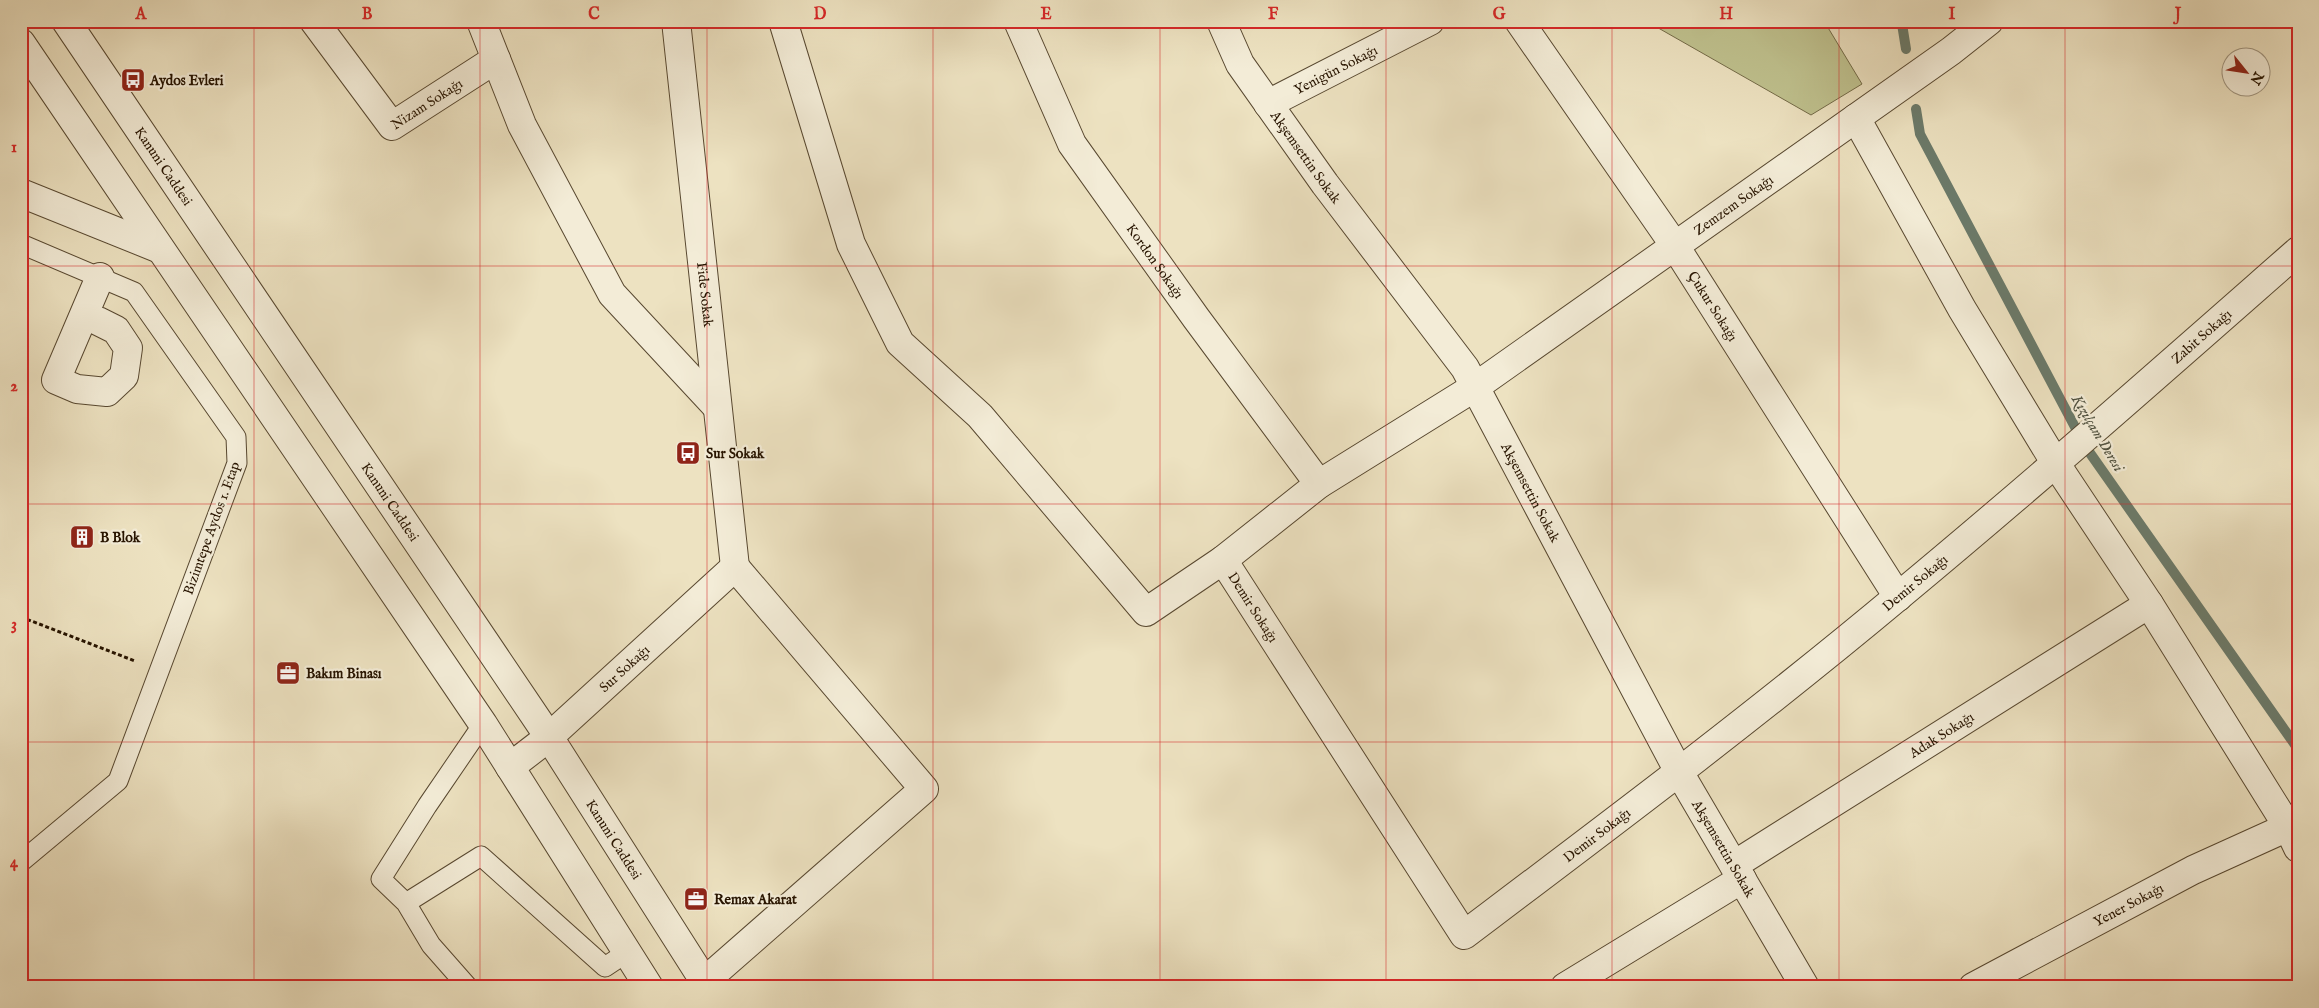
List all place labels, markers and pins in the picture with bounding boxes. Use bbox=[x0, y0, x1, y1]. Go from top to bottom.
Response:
bus stop icon: Aydos Evleri bbox=[120, 67, 146, 93]
place label: Aydos Evleri bbox=[149, 72, 224, 90]
bus stop icon: Sur Sokak bbox=[675, 440, 701, 466]
place label: Sur Sokak bbox=[706, 445, 765, 463]
building icon: B Blok bbox=[69, 524, 95, 550]
place label: B Blok bbox=[100, 529, 141, 547]
office icon: Bakım Binası bbox=[275, 660, 301, 686]
place label: Bakım Binası bbox=[306, 665, 382, 683]
office icon: Remax Akarat bbox=[683, 886, 709, 912]
place label: Remax Akarat bbox=[714, 891, 797, 909]

